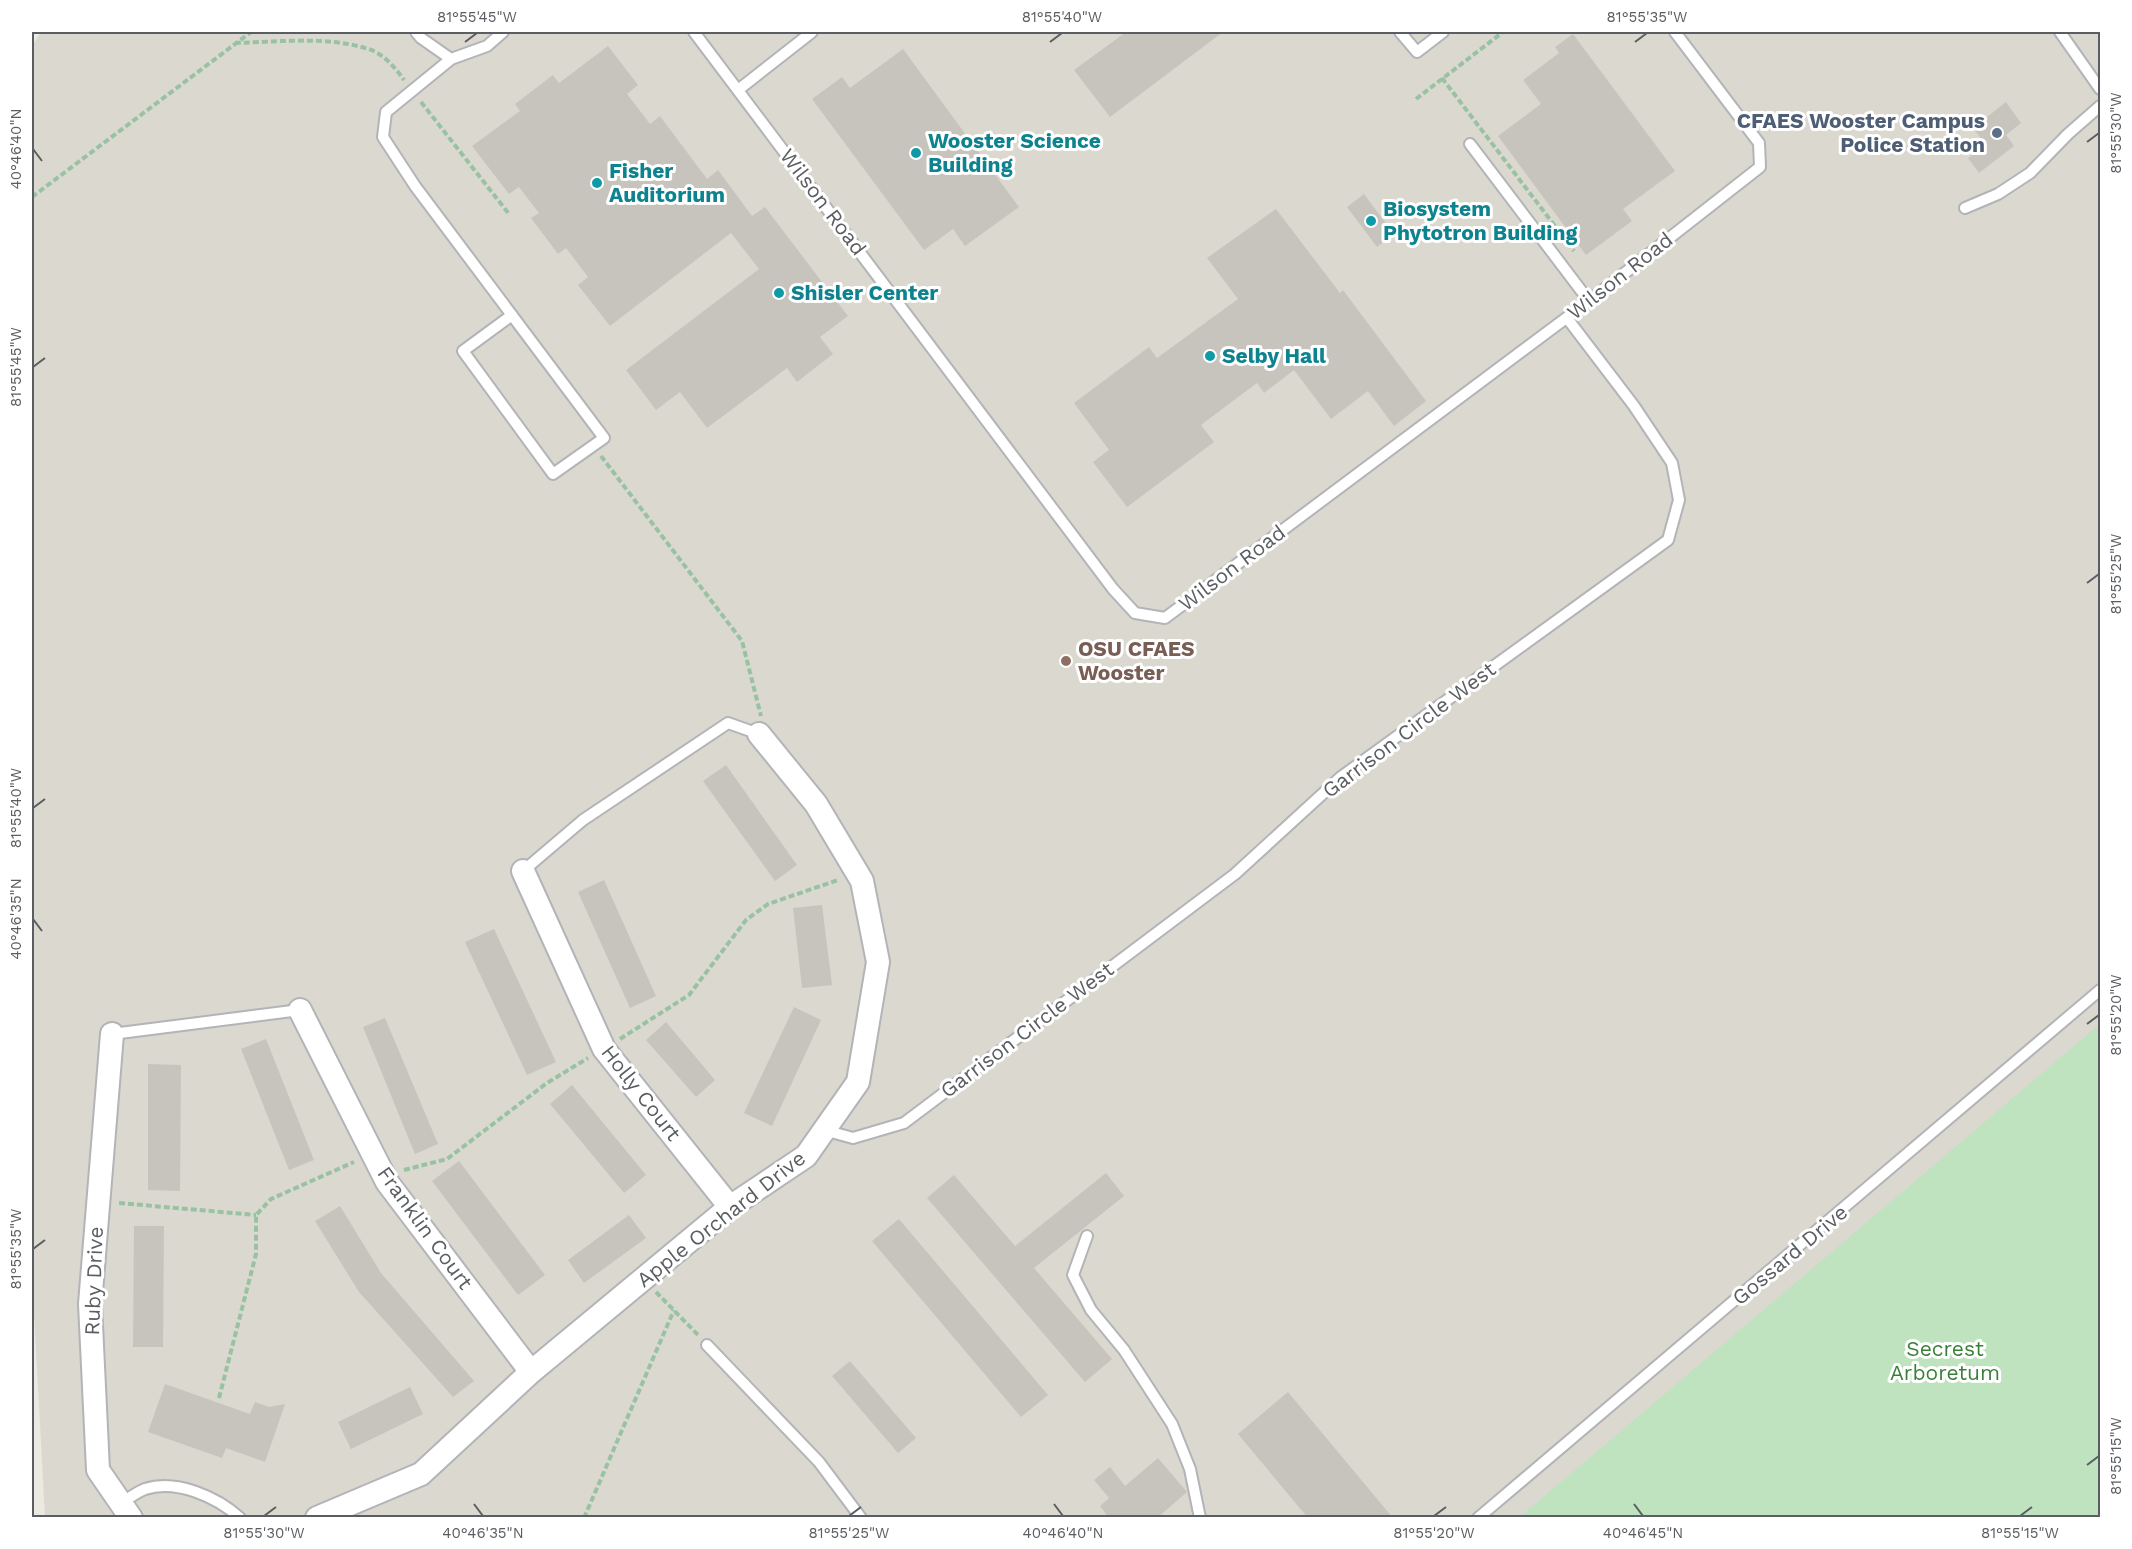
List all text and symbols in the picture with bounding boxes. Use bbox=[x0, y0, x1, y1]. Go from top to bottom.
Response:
text: 81°55'45"W bbox=[437, 8, 517, 26]
text: 81°55'40"W bbox=[1022, 8, 1102, 26]
text: 81°55'35"W bbox=[1607, 8, 1687, 26]
text: 81°55'30"W bbox=[2107, 92, 2125, 174]
text: 40°46'40"N bbox=[7, 108, 25, 190]
place label: CFAES Wooster Campus Police Station bbox=[1737, 108, 1985, 157]
marker: CFAES Wooster Campus Police Station bbox=[1990, 126, 2004, 140]
place label: Wooster Science Building bbox=[928, 128, 1101, 177]
street label: Wilson Road bbox=[775, 143, 872, 260]
marker: Wooster Science Building bbox=[909, 146, 923, 160]
place label: Fisher Auditorium bbox=[609, 158, 725, 207]
marker: Fisher Auditorium bbox=[590, 176, 604, 190]
place label: Biosystem Phytotron Building bbox=[1383, 196, 1577, 245]
marker: Biosystem Phytotron Building bbox=[1364, 214, 1378, 228]
street label: Wilson Road bbox=[1562, 227, 1678, 325]
place label: Shisler Center bbox=[791, 280, 938, 305]
marker: Shisler Center bbox=[772, 286, 786, 300]
text: 81°55'45"W bbox=[7, 327, 25, 407]
place label: Selby Hall bbox=[1222, 343, 1326, 368]
marker: Selby Hall bbox=[1203, 349, 1217, 363]
street label: Wilson Road bbox=[1173, 519, 1290, 616]
text: 81°55'25"W bbox=[2107, 534, 2125, 614]
place label: OSU CFAES Wooster bbox=[1078, 636, 1195, 685]
marker: OSU CFAES Wooster bbox=[1059, 654, 1073, 668]
street label: Garrison Circle West bbox=[1317, 656, 1500, 803]
text: 81°55'40"W bbox=[7, 768, 25, 848]
text: 40°46'35"N bbox=[7, 878, 25, 960]
street label: Garrison Circle West bbox=[935, 956, 1118, 1103]
text: 81°55'20"W bbox=[2107, 974, 2125, 1056]
street label: Holly Court bbox=[596, 1040, 687, 1146]
street label: Apple Orchard Drive bbox=[631, 1145, 810, 1292]
street label: Franklin Court bbox=[372, 1161, 479, 1294]
street label: Gossard Drive bbox=[1727, 1199, 1852, 1310]
text: 81°55'35"W bbox=[7, 1209, 25, 1289]
street label: Ruby Drive bbox=[79, 1226, 108, 1336]
park label: Secrest Arboretum bbox=[1890, 1336, 2000, 1385]
text: 81°55'15"W bbox=[2107, 1417, 2125, 1495]
text: 81°55'30"W bbox=[223, 1524, 305, 1542]
text: 40°46'35"N bbox=[442, 1524, 524, 1542]
text: 81°55'25"W bbox=[809, 1524, 889, 1542]
text: 40°46'40"N bbox=[1022, 1524, 1104, 1542]
text: 81°55'20"W bbox=[1393, 1524, 1475, 1542]
text: 40°46'45"N bbox=[1603, 1524, 1683, 1542]
text: 81°55'15"W bbox=[1981, 1524, 2059, 1542]

